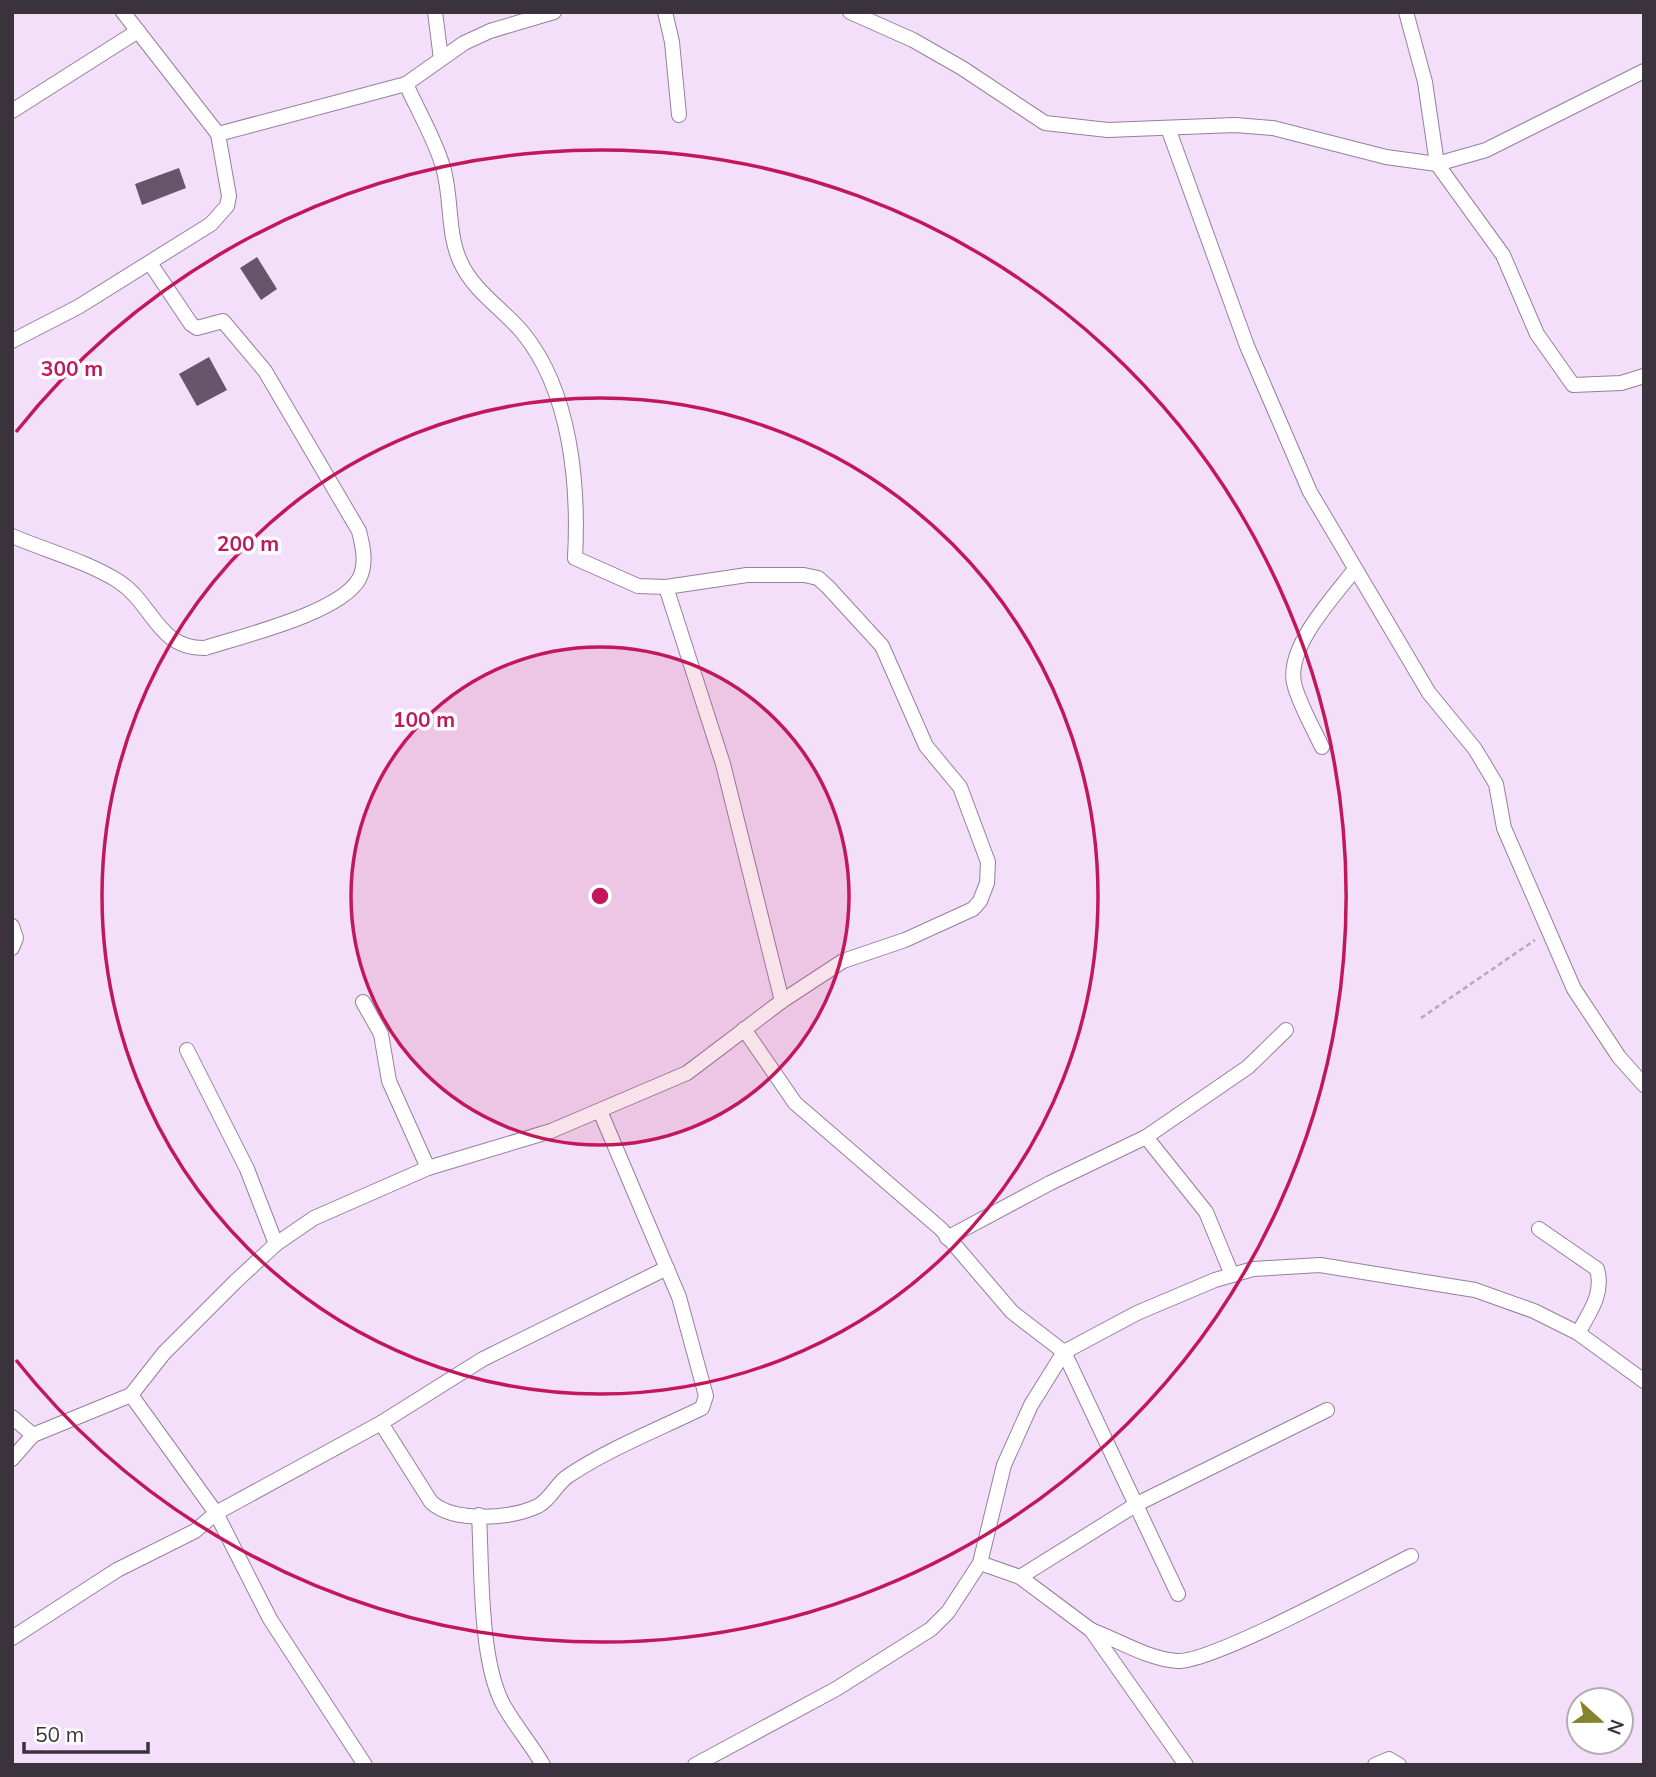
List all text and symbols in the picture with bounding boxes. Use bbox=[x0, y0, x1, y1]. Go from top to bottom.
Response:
text: 300 m bbox=[41, 355, 103, 381]
text: 200 m bbox=[217, 530, 279, 556]
text: 100 m bbox=[393, 706, 455, 732]
centre of rings bbox=[588, 884, 612, 908]
north arrow bbox=[1565, 1686, 1635, 1756]
scale bar bbox=[24, 1710, 149, 1754]
text: N bbox=[1602, 1716, 1630, 1738]
text: 50 m bbox=[35, 1721, 84, 1747]

